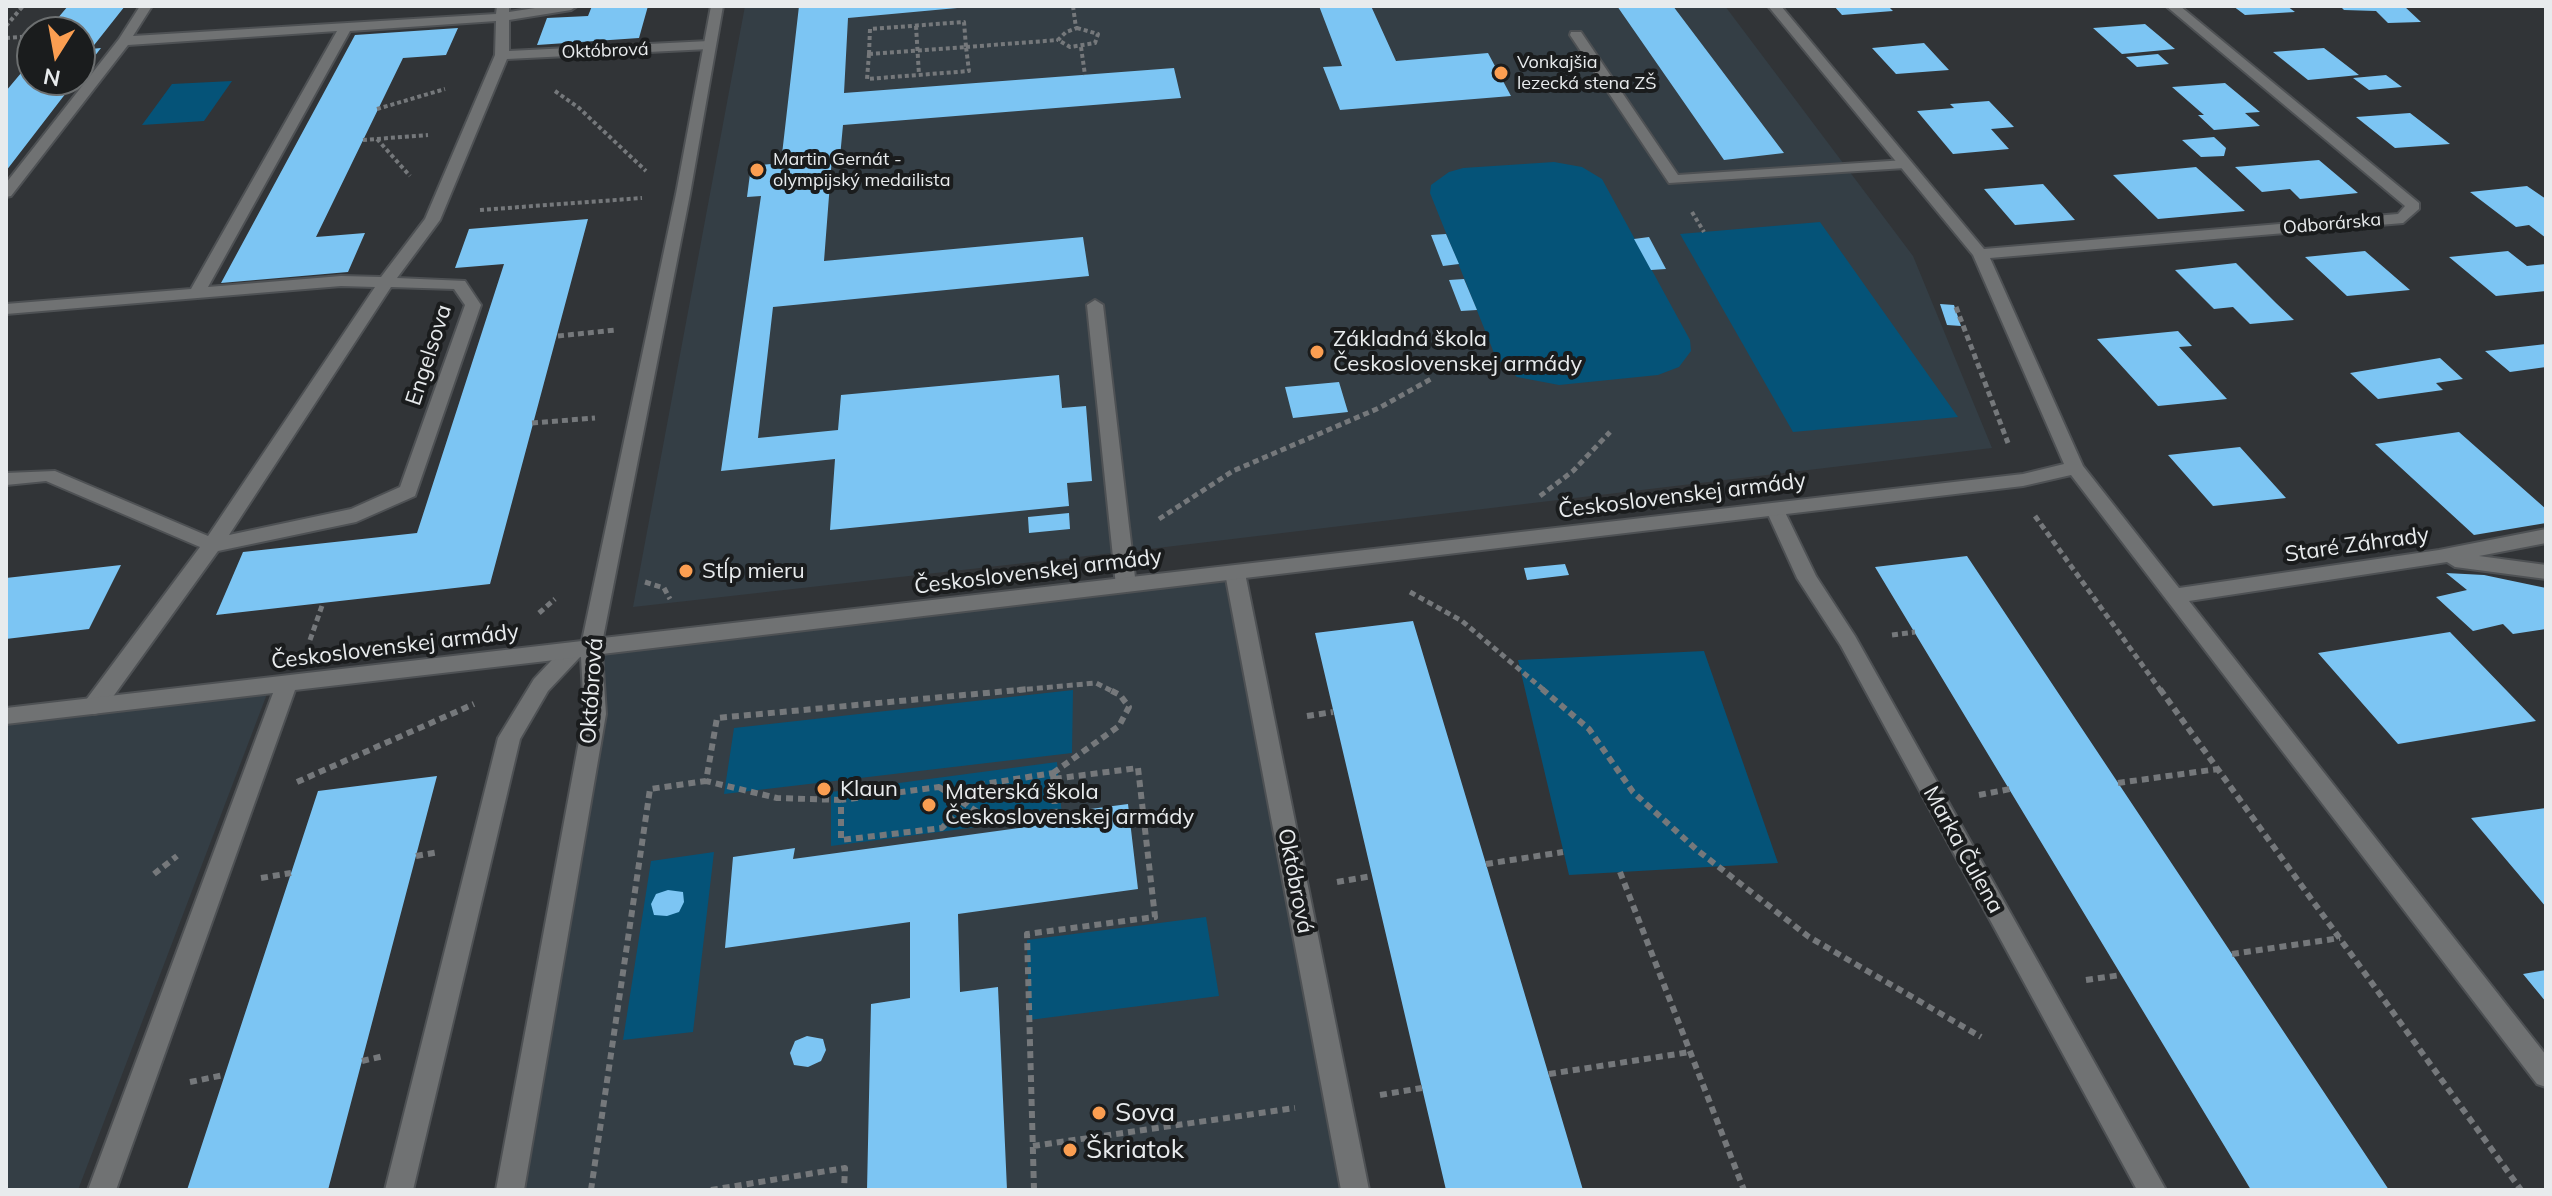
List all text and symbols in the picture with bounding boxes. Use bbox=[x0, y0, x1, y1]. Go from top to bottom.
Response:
north arrow bbox=[16, 16, 96, 96]
street label: Októbrová bbox=[561, 39, 649, 63]
place label: Vonkajšia lezecká stena ZŠ bbox=[1517, 52, 1656, 94]
text: N bbox=[41, 62, 63, 93]
marker: Vonkajšia lezecká stena ZŠ bbox=[1492, 64, 1510, 82]
place label: Martin Gernát - olympijský medailista bbox=[773, 149, 950, 192]
marker: Martin Gernát - olympijský medailista bbox=[748, 161, 766, 179]
street label: Odborárska bbox=[2282, 209, 2382, 239]
street label: Engelsova bbox=[400, 301, 458, 409]
place label: Základná škola Československej armády bbox=[1333, 326, 1582, 378]
marker: Základná škola Československej armády bbox=[1308, 343, 1326, 361]
street label: Československej armády bbox=[1557, 468, 1807, 524]
street label: Staré Záhrady bbox=[2283, 522, 2431, 568]
street label: Československej armády bbox=[913, 544, 1163, 600]
place label: Stĺp mieru bbox=[702, 558, 805, 584]
marker: Stĺp mieru bbox=[677, 562, 695, 580]
street label: Československej armády bbox=[270, 619, 520, 675]
street label: Októbrová bbox=[575, 637, 609, 745]
place label: Klaun bbox=[840, 776, 898, 802]
place label: Materská škola Československej armády bbox=[945, 779, 1194, 830]
marker: Klaun bbox=[815, 780, 833, 798]
street label: Marka Čulena bbox=[1917, 782, 2009, 918]
marker: Materská škola Československej armády bbox=[920, 796, 938, 814]
street label: Októbrová bbox=[1272, 826, 1318, 936]
place label: Sova bbox=[1115, 1097, 1175, 1129]
marker: Sova bbox=[1090, 1104, 1108, 1122]
place label: Škriatok bbox=[1086, 1134, 1184, 1166]
marker: Škriatok bbox=[1061, 1141, 1079, 1159]

